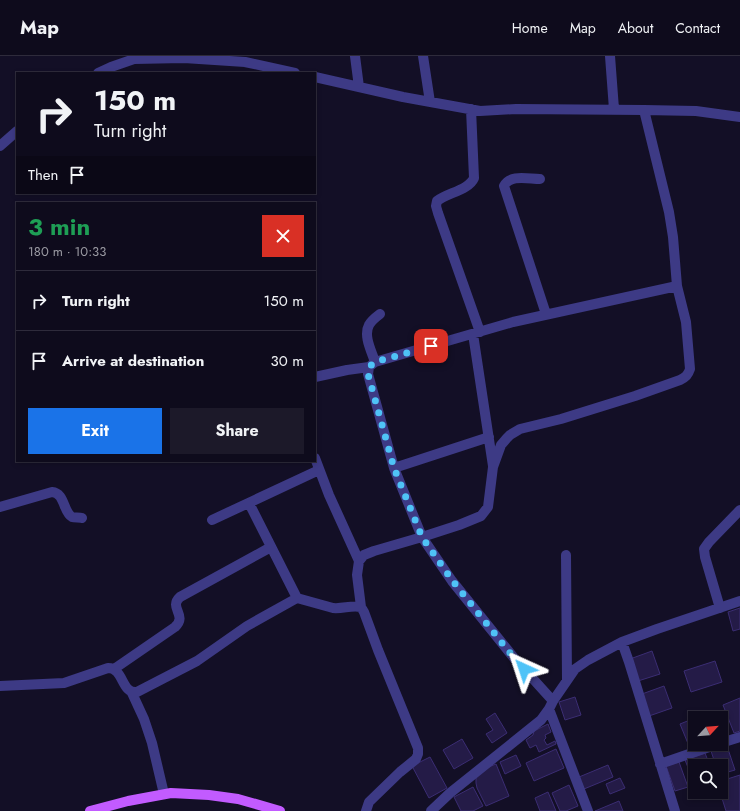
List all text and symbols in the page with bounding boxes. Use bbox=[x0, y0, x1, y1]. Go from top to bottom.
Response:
text: Map bbox=[20, 14, 59, 41]
text: Home bbox=[512, 18, 548, 38]
text: Map bbox=[570, 18, 596, 38]
text: About bbox=[618, 18, 653, 38]
text: Contact bbox=[675, 18, 720, 38]
text: 150 m bbox=[94, 80, 176, 121]
icon: right bbox=[28, 88, 80, 140]
text: Turn right bbox=[94, 118, 166, 144]
text: Then bbox=[28, 164, 58, 186]
icon: arrive bbox=[66, 164, 88, 186]
text: 3 min bbox=[28, 209, 90, 244]
button: close bbox=[262, 215, 304, 257]
text: 180 m · 10:33 bbox=[28, 242, 106, 261]
icon: right bbox=[28, 290, 50, 312]
text: Turn right bbox=[62, 290, 130, 312]
text: 150 m bbox=[264, 290, 304, 312]
pin bbox=[414, 329, 448, 363]
icon: arrive bbox=[420, 335, 442, 357]
icon: arrive bbox=[28, 350, 50, 372]
text: Arrive at destination bbox=[62, 350, 204, 372]
text: 30 m bbox=[271, 350, 304, 372]
button: Exit bbox=[28, 408, 162, 454]
button: Share bbox=[170, 408, 304, 454]
position arrow bbox=[503, 648, 545, 690]
north arrow bbox=[688, 711, 728, 751]
map controls bbox=[688, 711, 728, 799]
button: search bbox=[688, 759, 728, 799]

